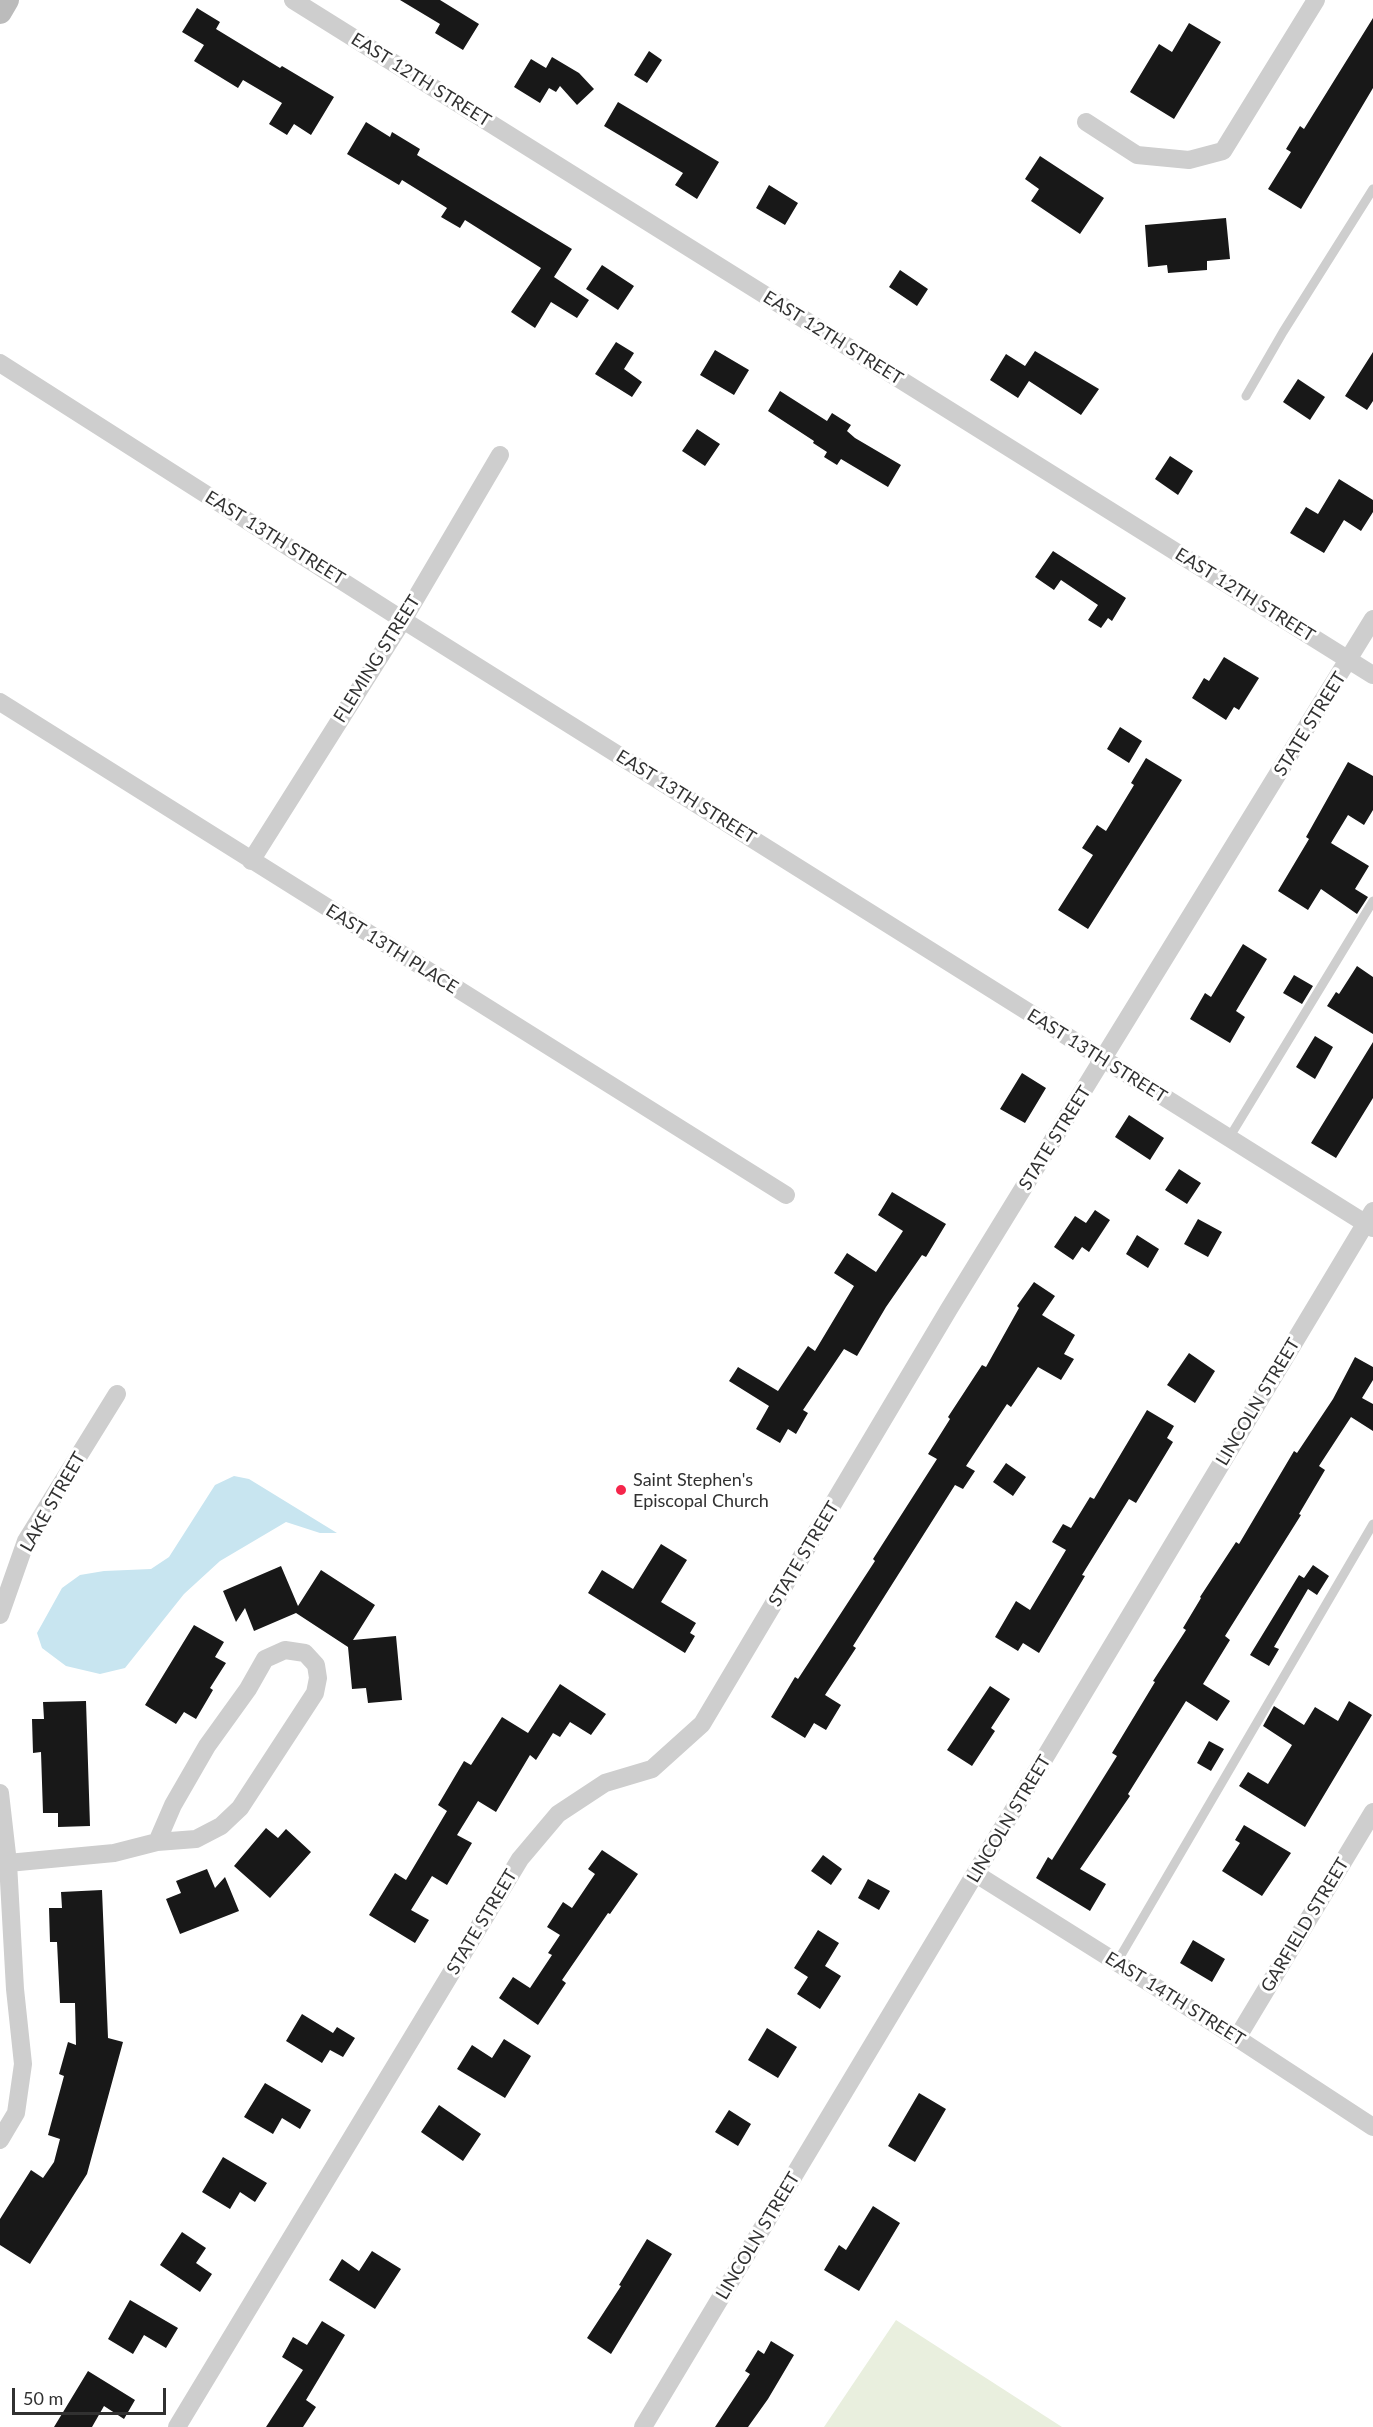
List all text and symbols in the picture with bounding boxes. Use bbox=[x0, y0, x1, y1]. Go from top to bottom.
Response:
street label: EAST 12TH STREET bbox=[347, 28, 495, 132]
street label: EAST 12TH STREET bbox=[759, 286, 907, 390]
street label: EAST 13TH STREET bbox=[201, 486, 349, 590]
street label: EAST 12TH STREET bbox=[1171, 543, 1319, 647]
street label: FLEMING STREET bbox=[329, 591, 425, 727]
street label: STATE STREET bbox=[1269, 668, 1351, 780]
street label: EAST 13TH STREET bbox=[612, 745, 760, 849]
street label: EAST 13TH PLACE bbox=[322, 900, 462, 998]
street label: EAST 13TH STREET bbox=[1023, 1004, 1171, 1108]
street label: STATE STREET bbox=[1014, 1082, 1096, 1194]
street label: LINCOLN STREET bbox=[1211, 1334, 1305, 1470]
street label: LAKE STREET bbox=[16, 1448, 90, 1556]
place label: Saint Stephen's Episcopal Church bbox=[633, 1469, 769, 1512]
marker: Saint Stephen's Episcopal Church bbox=[614, 1483, 628, 1497]
street label: STATE STREET bbox=[764, 1498, 844, 1610]
street label: LINCOLN STREET bbox=[962, 1751, 1056, 1887]
street label: GARFIELD STREET bbox=[1256, 1854, 1354, 1996]
street label: STATE STREET bbox=[442, 1866, 522, 1978]
street label: EAST 14TH STREET bbox=[1101, 1947, 1249, 2051]
street label: LINCOLN STREET bbox=[711, 2168, 805, 2304]
scale bar bbox=[15, 2376, 170, 2414]
text: 50 m bbox=[23, 2387, 63, 2409]

